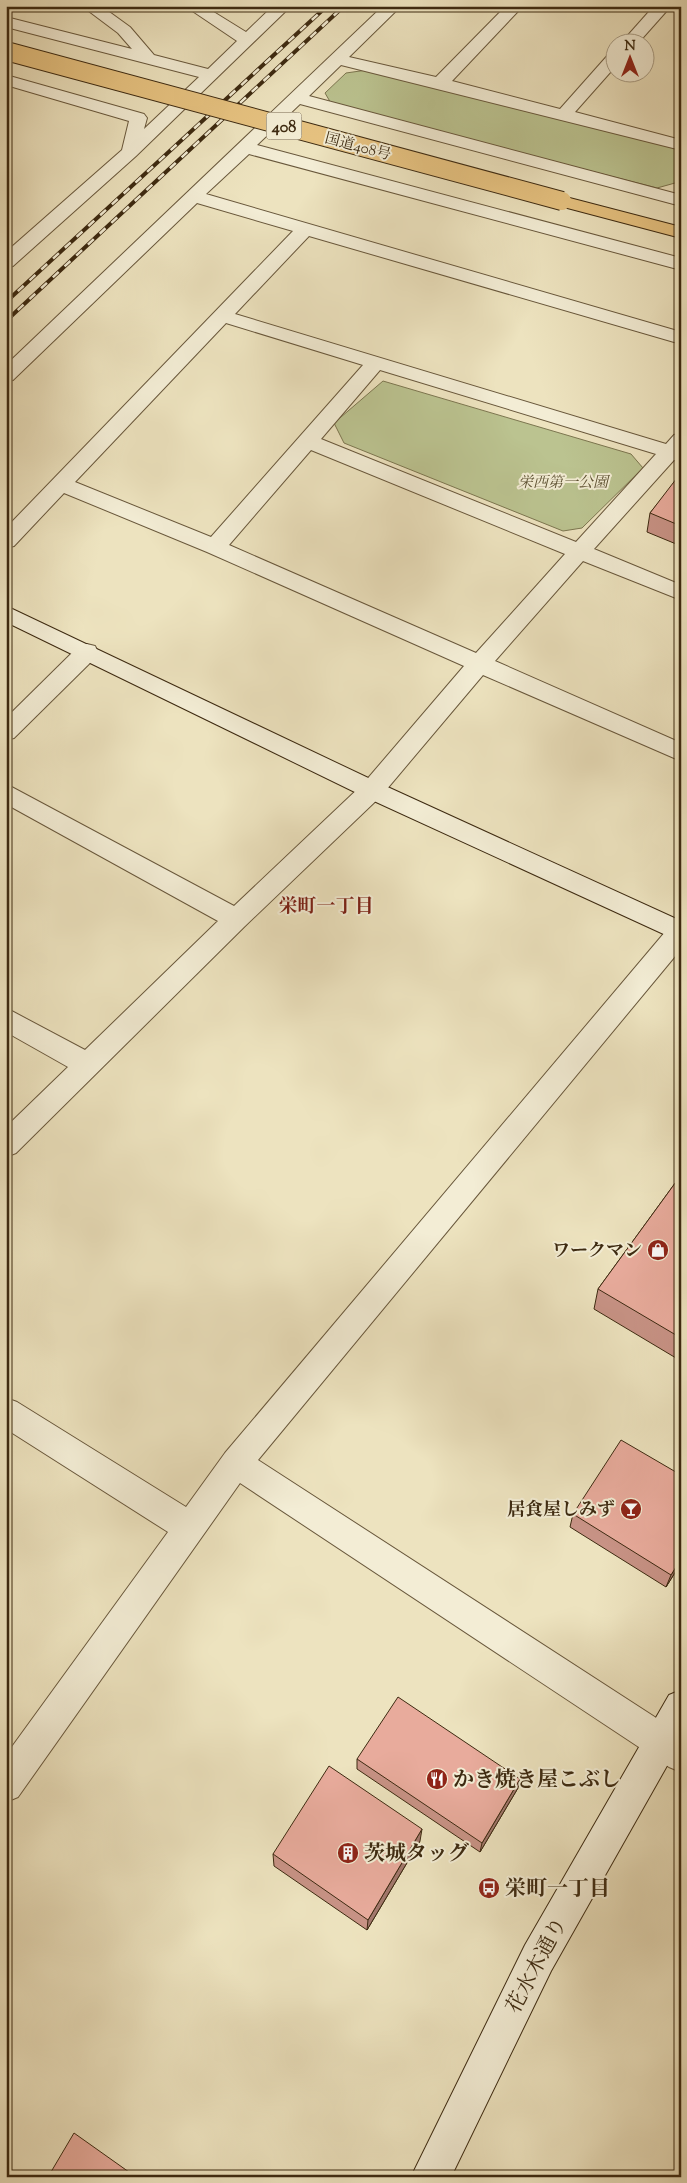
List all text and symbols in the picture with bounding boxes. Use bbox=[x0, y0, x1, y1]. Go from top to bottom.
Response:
north arrow bbox=[604, 32, 654, 82]
text: N bbox=[624, 37, 636, 57]
road number: 408 bbox=[266, 112, 302, 140]
street label: 国道408号 bbox=[322, 129, 393, 166]
park label: 栄西第一公園 bbox=[518, 473, 611, 494]
district label: 栄町一丁目 bbox=[278, 894, 374, 921]
shop icon: ワークマン bbox=[646, 1238, 670, 1262]
place label: ワークマン bbox=[552, 1239, 642, 1265]
bar icon: 居食屋しみず bbox=[619, 1497, 643, 1521]
place label: 居食屋しみず bbox=[507, 1498, 615, 1524]
place label: かき焼き屋こぶし bbox=[453, 1766, 621, 1796]
restaurant icon: かき焼き屋こぶし bbox=[425, 1767, 449, 1791]
place label: 茨城タッグ bbox=[364, 1840, 469, 1870]
building icon: 茨城タッグ bbox=[336, 1841, 360, 1865]
place label: 栄町一丁目 bbox=[505, 1875, 610, 1905]
bus stop icon: 栄町一丁目 bbox=[477, 1876, 501, 1900]
street label: 花水木通り bbox=[500, 1913, 576, 2019]

